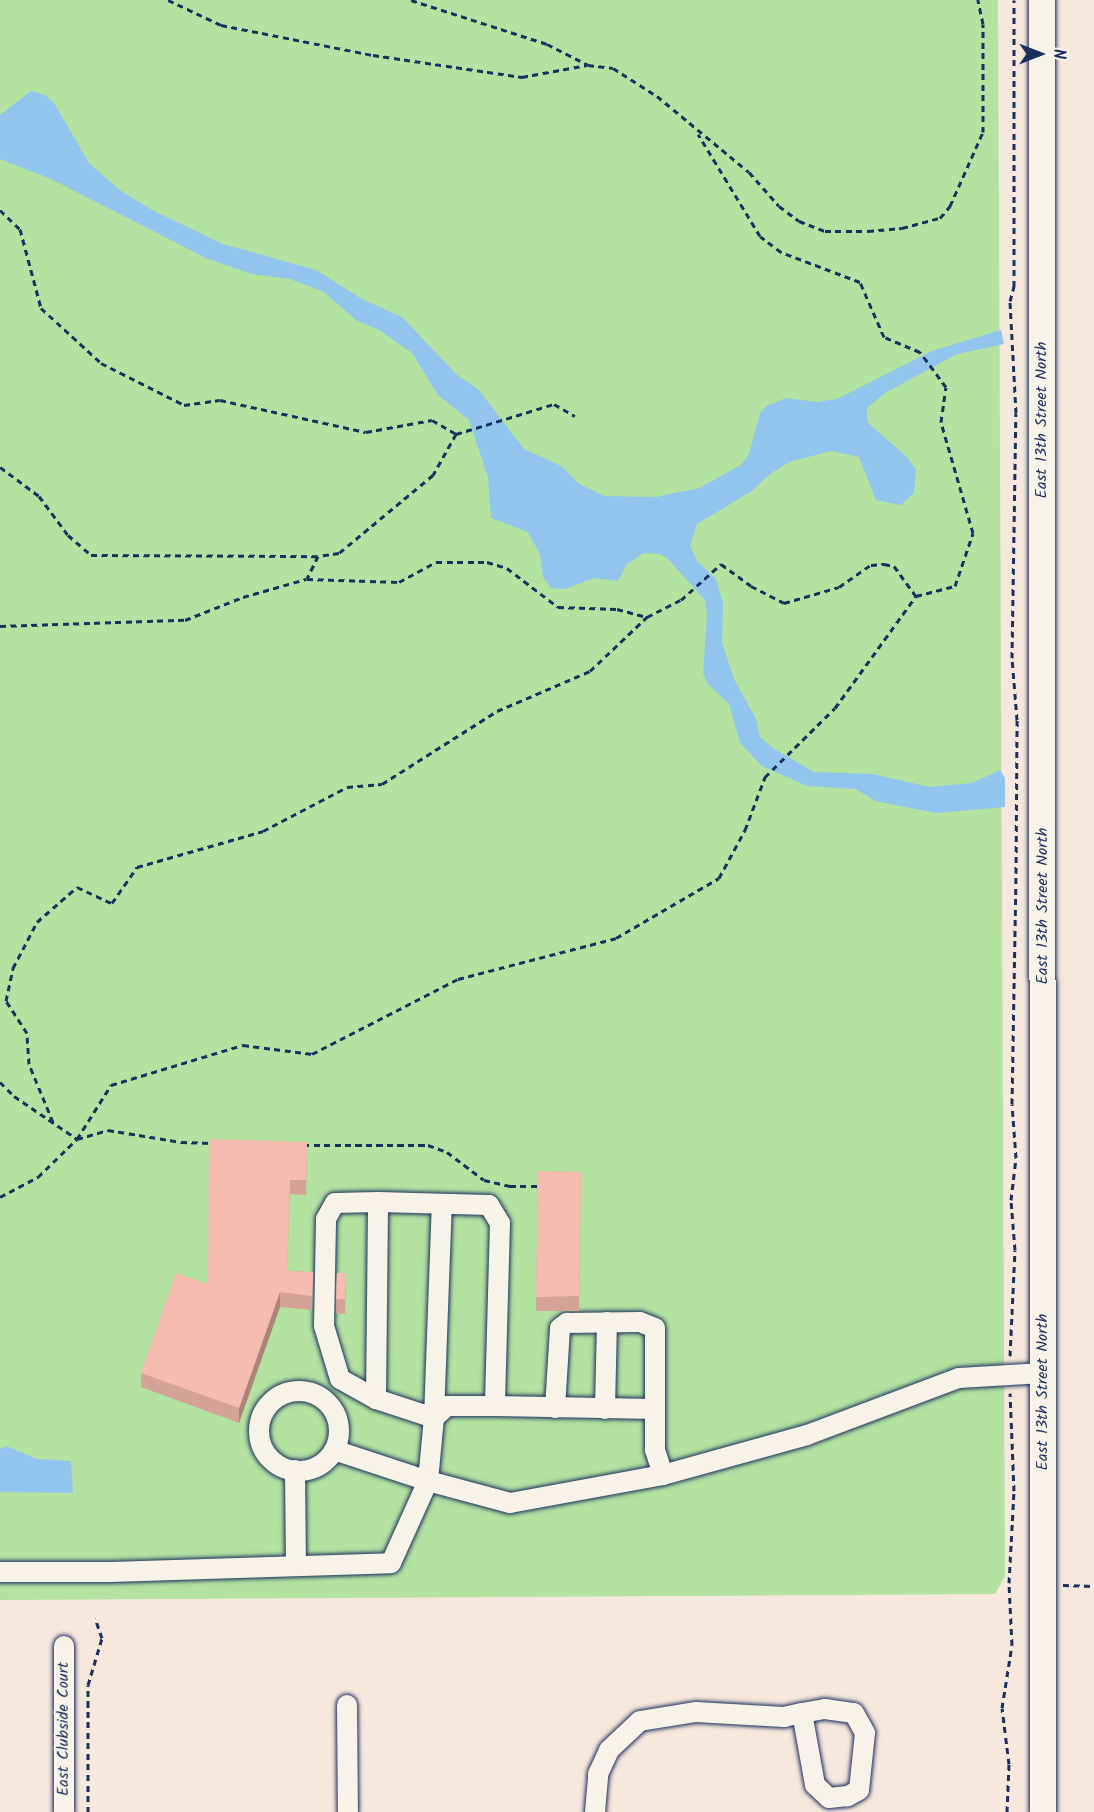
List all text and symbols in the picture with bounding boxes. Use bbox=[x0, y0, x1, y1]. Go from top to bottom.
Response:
north arrow bbox=[1010, 24, 1070, 84]
text: N bbox=[1046, 49, 1071, 59]
street label: East 13th Street North bbox=[1032, 342, 1052, 498]
street label: East 13th Street North bbox=[1033, 828, 1053, 984]
street label: East 13th Street North bbox=[1033, 1314, 1053, 1470]
street label: East Clubside Court bbox=[54, 1662, 74, 1796]

